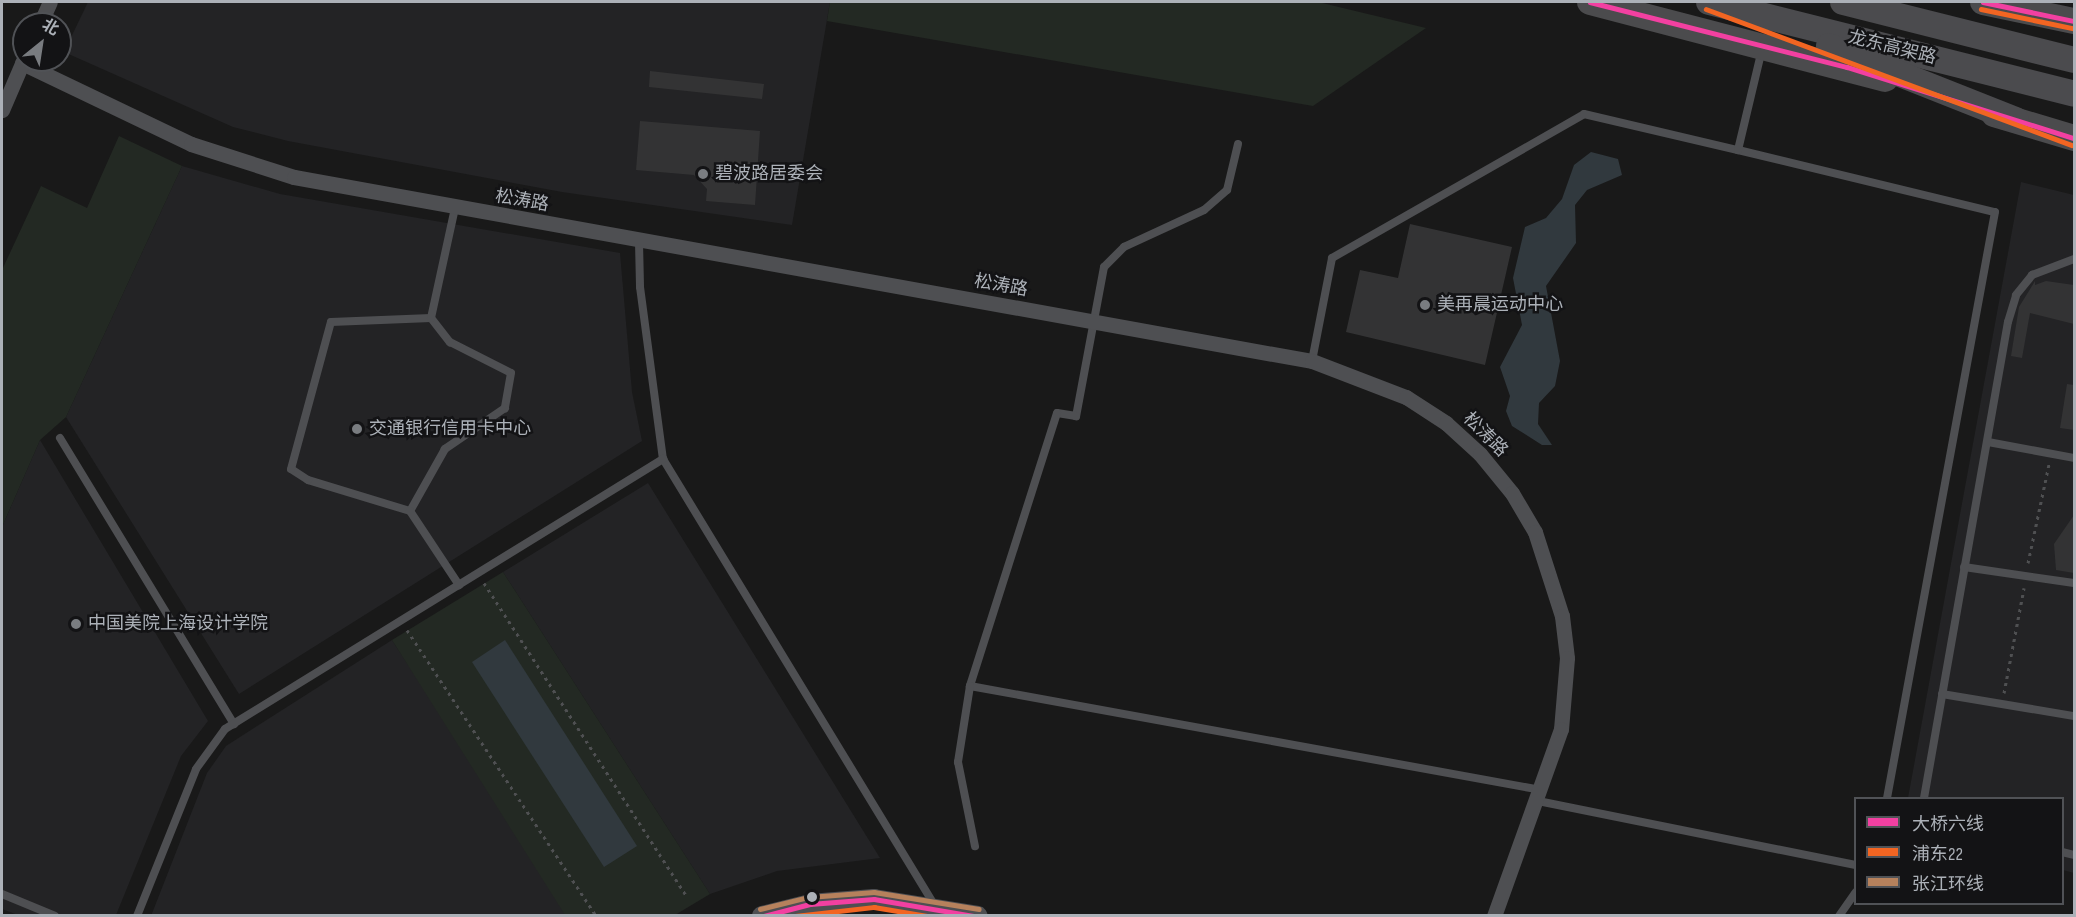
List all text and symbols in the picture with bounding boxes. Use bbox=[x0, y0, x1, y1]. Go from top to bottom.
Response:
north arrow bbox=[12, 12, 72, 72]
text: 北 bbox=[39, 15, 62, 40]
street label: 龙东高架路 bbox=[1846, 27, 1938, 69]
place label: 碧波路居委会 bbox=[715, 163, 823, 185]
marker: 碧波路居委会 bbox=[696, 167, 710, 181]
street label: 松涛路 bbox=[494, 186, 550, 216]
street label: 松涛路 bbox=[973, 271, 1029, 301]
place label: 美再晨运动中心 bbox=[1437, 294, 1563, 316]
marker: 美再晨运动中心 bbox=[1418, 298, 1432, 312]
street label: 松涛路 bbox=[1458, 408, 1512, 462]
place label: 交通银行信用卡中心 bbox=[369, 418, 531, 440]
marker: 交通银行信用卡中心 bbox=[350, 422, 364, 436]
place label: 中国美院上海设计学院 bbox=[88, 613, 268, 635]
marker: 中国美院上海设计学院 bbox=[69, 617, 83, 631]
legend bbox=[1854, 797, 2064, 905]
text: 大桥六线 bbox=[1912, 814, 1984, 835]
text: 浦东22 bbox=[1912, 844, 1963, 865]
text: 张江环线 bbox=[1912, 874, 1984, 895]
unlabelled marker bbox=[806, 891, 818, 903]

